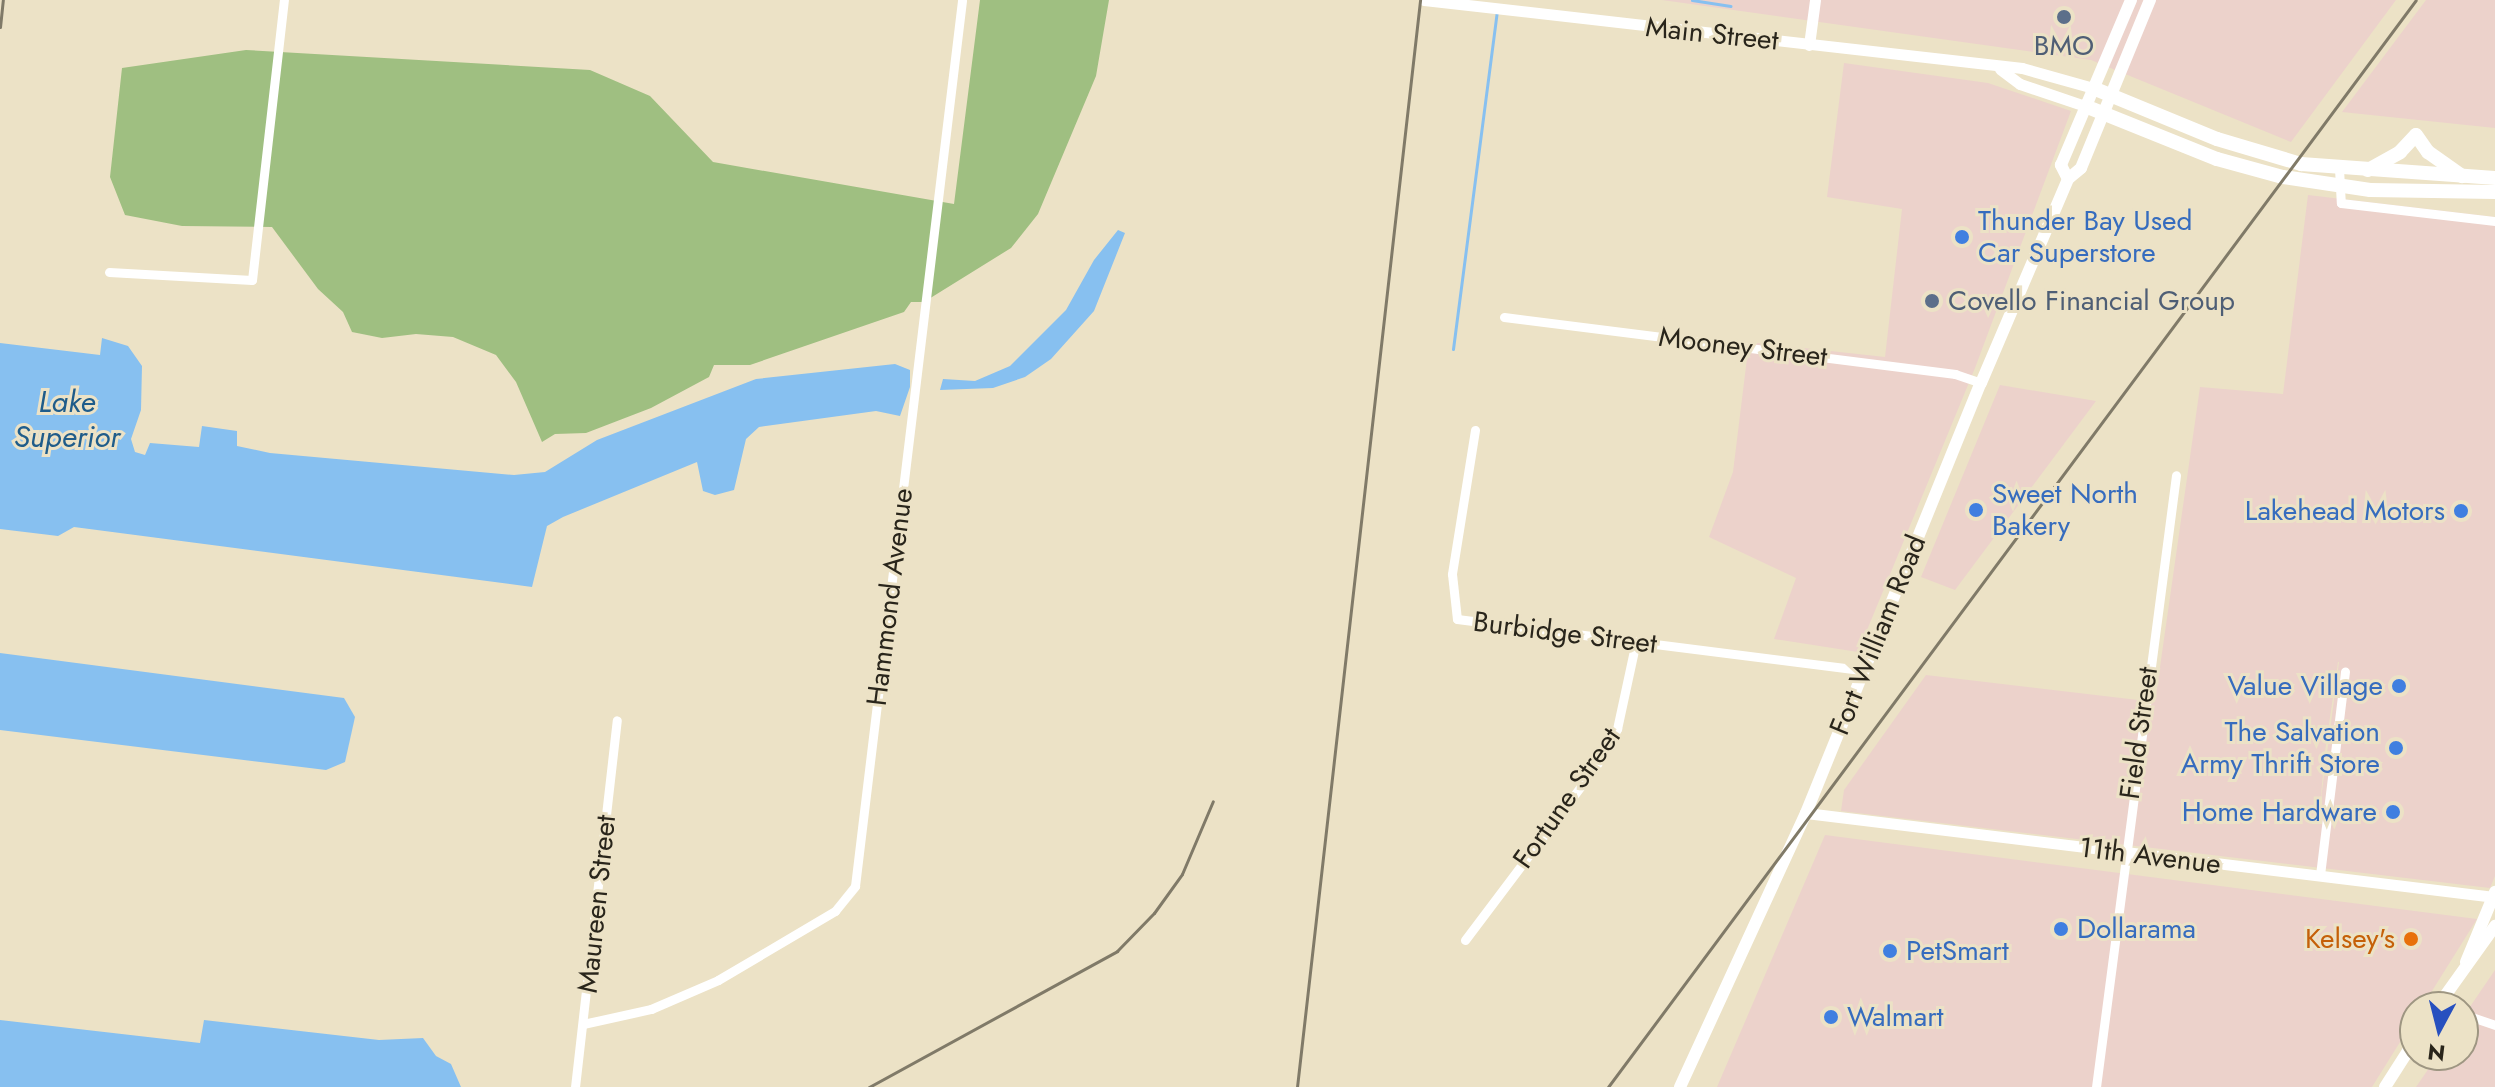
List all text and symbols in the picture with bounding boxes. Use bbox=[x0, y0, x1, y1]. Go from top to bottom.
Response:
marker: BMO bbox=[2055, 8, 2073, 26]
street label: Main Street bbox=[1644, 10, 1780, 58]
place label: BMO bbox=[2034, 29, 2094, 63]
place label: Thunder Bay Used Car Superstore bbox=[1978, 204, 2192, 270]
marker: Thunder Bay Used Car Superstore bbox=[1953, 228, 1971, 246]
place label: Covello Financial Group bbox=[1948, 284, 2235, 318]
marker: Covello Financial Group bbox=[1923, 292, 1941, 310]
street label: Mooney Street bbox=[1657, 320, 1829, 374]
water label: Lake Superior bbox=[14, 384, 120, 454]
place label: Sweet North Bakery bbox=[1992, 477, 2138, 543]
street label: Hammond Avenue bbox=[860, 486, 920, 708]
place label: Lakehead Motors bbox=[2245, 494, 2445, 528]
marker: Sweet North Bakery bbox=[1967, 501, 1985, 519]
marker: Lakehead Motors bbox=[2452, 502, 2470, 520]
street label: Fort William Road bbox=[1823, 530, 1933, 740]
street label: Burbidge Street bbox=[1471, 605, 1659, 661]
street label: Field Street bbox=[2113, 665, 2165, 801]
place label: Value Village bbox=[2227, 669, 2383, 703]
marker: Value Village bbox=[2390, 677, 2408, 695]
place label: The Salvation Army Thrift Store bbox=[2181, 715, 2380, 781]
street label: Fortune Street bbox=[1506, 721, 1628, 875]
marker: The Salvation Army Thrift Store bbox=[2387, 739, 2405, 757]
place label: Home Hardware bbox=[2182, 795, 2377, 829]
marker: Home Hardware bbox=[2384, 803, 2402, 821]
street label: Maureen Street bbox=[571, 813, 623, 995]
street label: 11th Avenue bbox=[2077, 831, 2223, 881]
place label: Dollarama bbox=[2077, 912, 2196, 946]
marker: Dollarama bbox=[2052, 920, 2070, 938]
place label: Kelsey's bbox=[2305, 922, 2395, 956]
marker: Kelsey's bbox=[2402, 930, 2420, 948]
place label: PetSmart bbox=[1906, 934, 2009, 968]
marker: PetSmart bbox=[1881, 942, 1899, 960]
north arrow bbox=[2399, 991, 2479, 1071]
place label: Walmart bbox=[1847, 1000, 1943, 1034]
marker: Walmart bbox=[1822, 1008, 1840, 1026]
text: N bbox=[2426, 1036, 2447, 1070]

